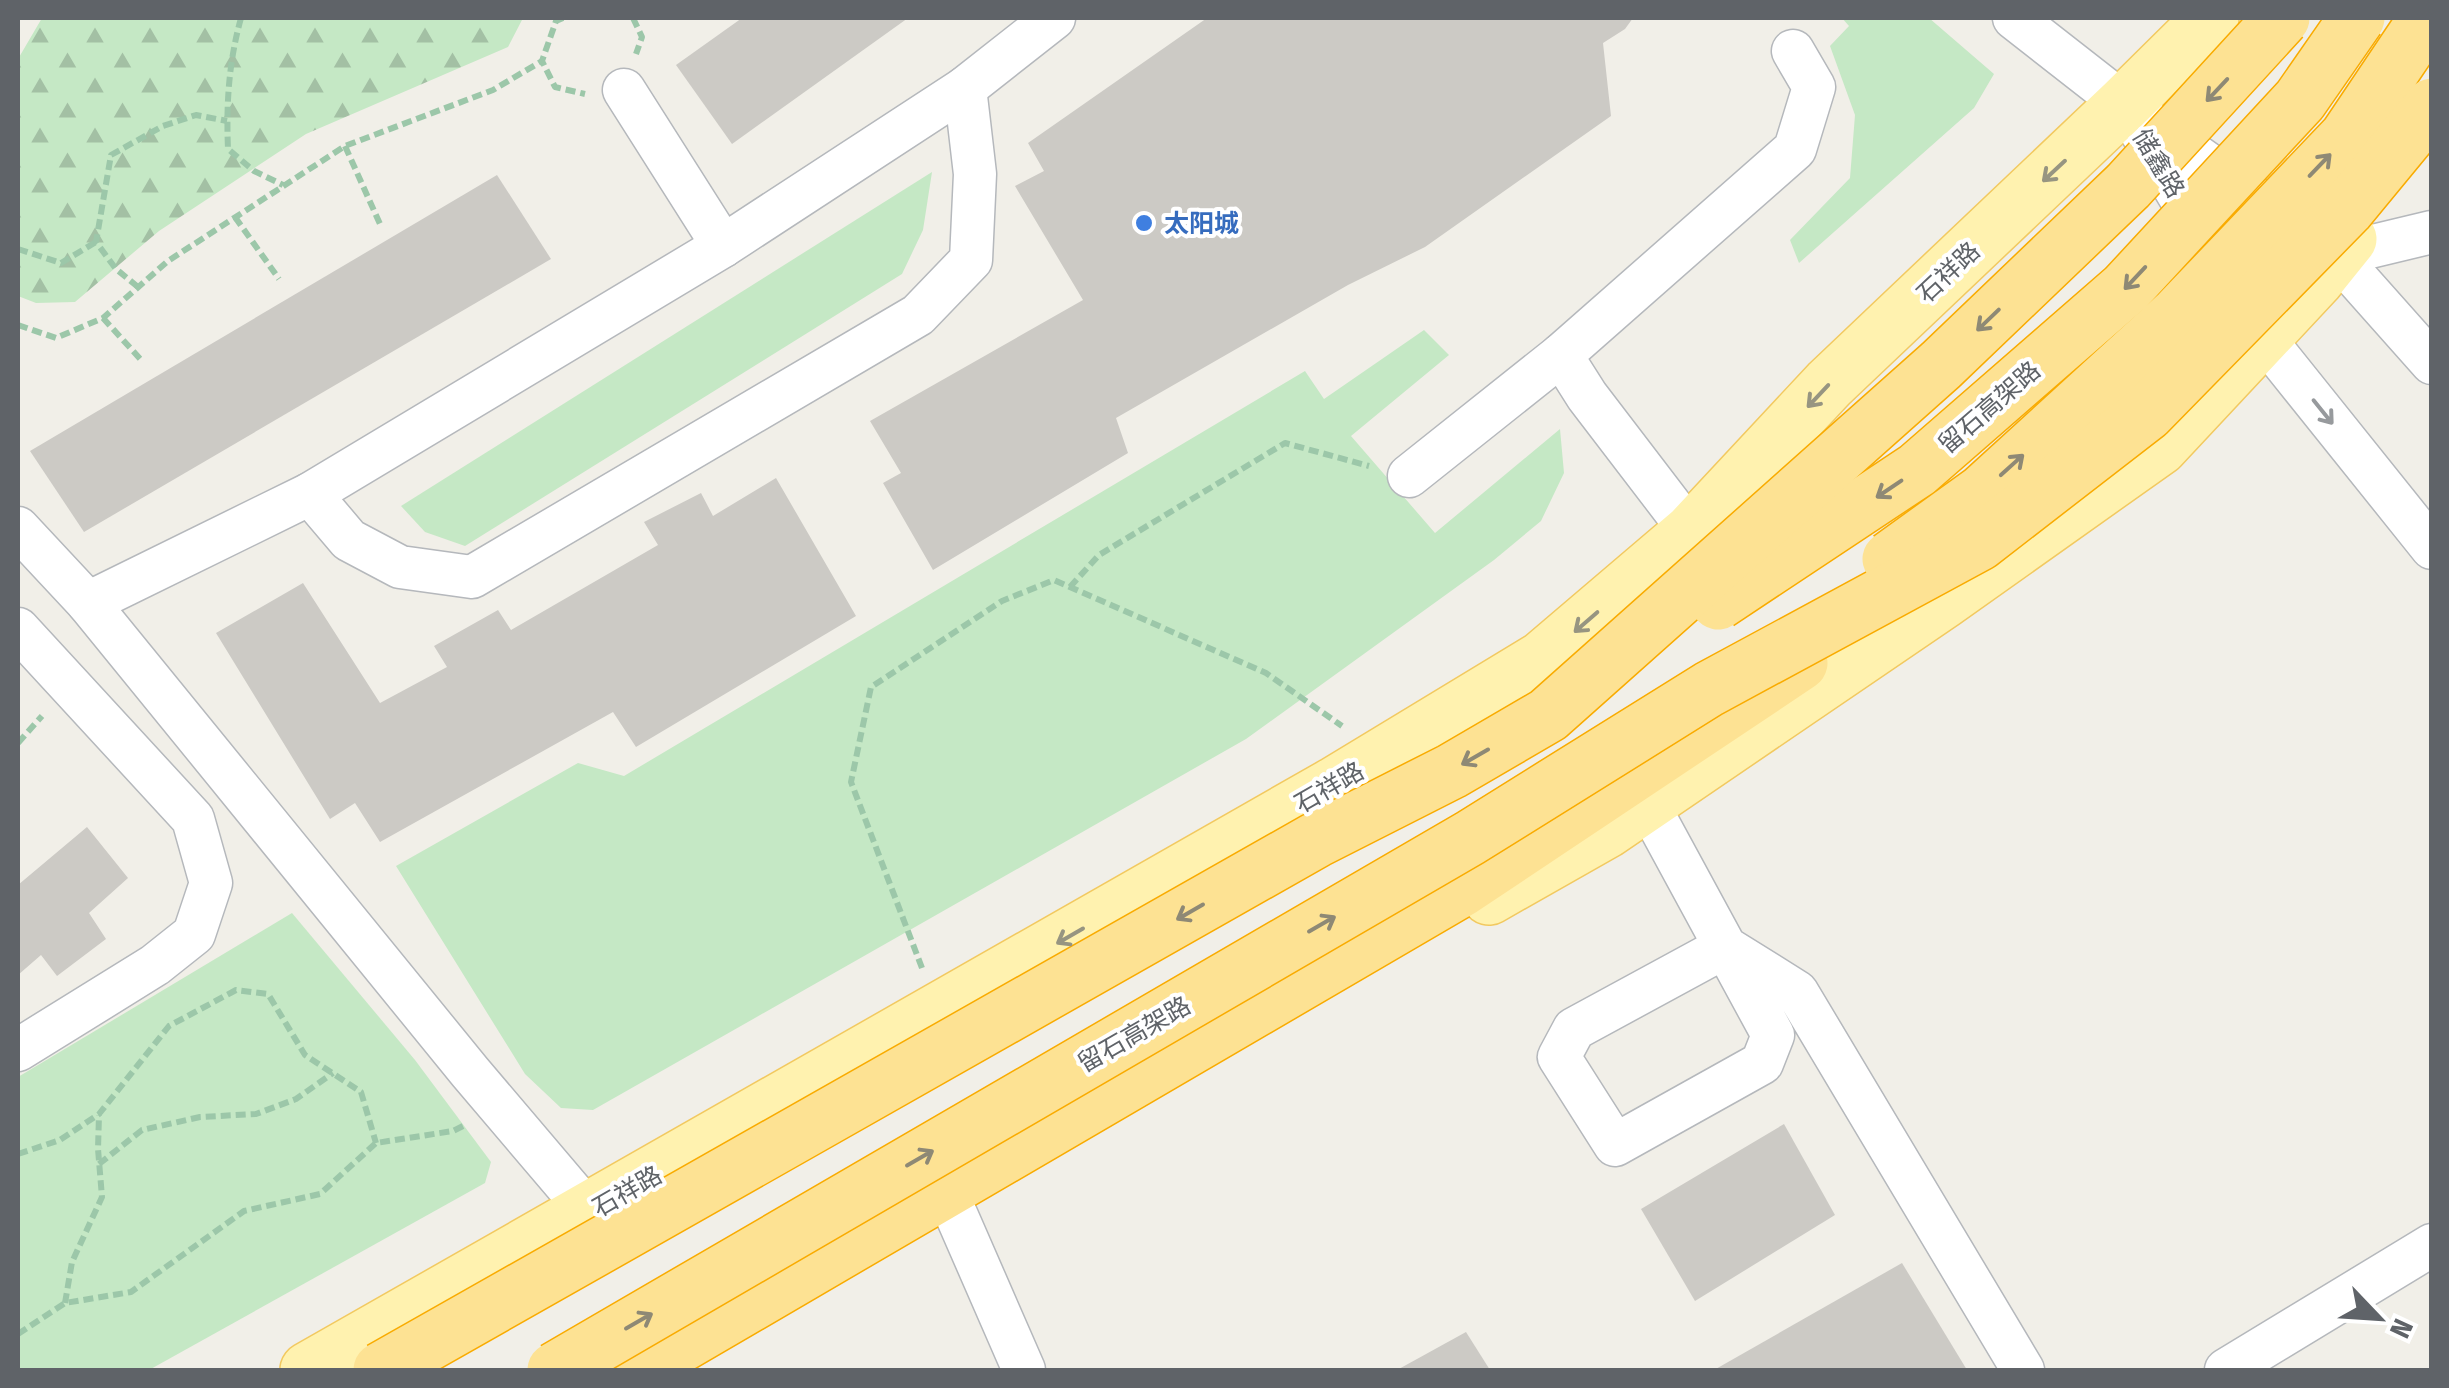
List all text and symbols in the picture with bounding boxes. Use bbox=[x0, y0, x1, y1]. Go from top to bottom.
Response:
one-way arrow bbox=[2205, 77, 2228, 102]
street label: 储鑫路 bbox=[2126, 124, 2190, 203]
one-way arrow bbox=[2308, 154, 2332, 178]
one-way arrow bbox=[2042, 159, 2066, 183]
place label: 太阳城 bbox=[1164, 209, 1239, 239]
marker: 太阳城 bbox=[1133, 212, 1155, 234]
street label: 石祥路 bbox=[1911, 236, 1986, 309]
one-way arrow bbox=[2123, 265, 2147, 289]
one-way arrow bbox=[1976, 308, 2000, 332]
street label: 留石高架路 bbox=[1933, 355, 2047, 460]
one-way arrow bbox=[1806, 383, 1830, 407]
one-way arrow bbox=[2312, 399, 2334, 425]
one-way arrow bbox=[1999, 454, 2024, 477]
one-way arrow bbox=[1875, 478, 1903, 499]
one-way arrow bbox=[1574, 610, 1599, 633]
one-way arrow bbox=[1461, 747, 1490, 767]
street label: 石祥路 bbox=[1290, 756, 1369, 820]
one-way arrow bbox=[1176, 902, 1204, 922]
one-way arrow bbox=[1307, 914, 1336, 934]
one-way arrow bbox=[1056, 926, 1085, 946]
street label: 留石高架路 bbox=[1073, 991, 1196, 1079]
one-way arrow bbox=[905, 1148, 934, 1168]
street label: 石祥路 bbox=[588, 1160, 667, 1224]
north arrow bbox=[2329, 1268, 2429, 1368]
one-way arrow bbox=[624, 1311, 654, 1331]
text: N bbox=[2383, 1314, 2420, 1343]

